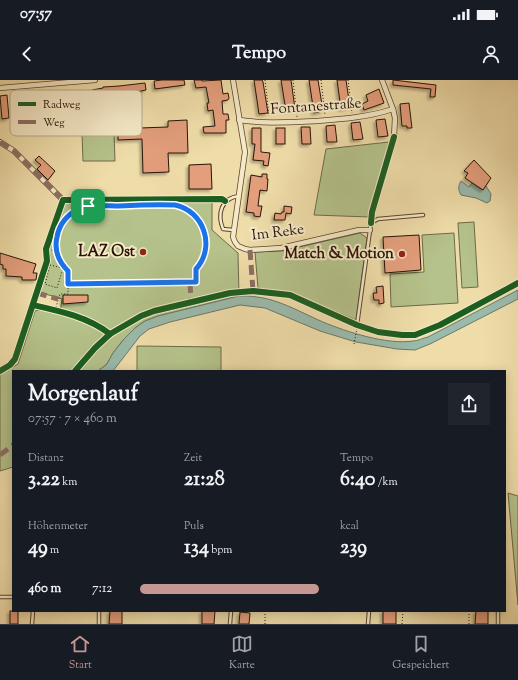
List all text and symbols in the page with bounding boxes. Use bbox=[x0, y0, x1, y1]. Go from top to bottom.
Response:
text: 07:57 bbox=[20, 4, 52, 25]
text: Tempo bbox=[232, 41, 286, 67]
icon: back bbox=[16, 43, 38, 65]
icon: person bbox=[480, 43, 502, 65]
legend bbox=[10, 90, 142, 136]
street label: Fontanestraße bbox=[270, 93, 362, 121]
text: Radweg bbox=[43, 97, 81, 113]
text: Weg bbox=[43, 115, 65, 131]
pin bbox=[71, 189, 105, 223]
icon: arrive bbox=[77, 195, 99, 217]
street label: Im Reke bbox=[251, 219, 305, 247]
place label: LAZ Ost bbox=[78, 242, 136, 263]
place label: Match & Motion bbox=[284, 244, 394, 265]
marker: LAZ Ost bbox=[138, 247, 148, 257]
marker: Match & Motion bbox=[397, 249, 407, 259]
text: Morgenlauf bbox=[28, 379, 138, 411]
button: share bbox=[448, 383, 490, 425]
text: 07:57 · 7 × 460 m bbox=[28, 410, 117, 428]
text: Distanz bbox=[28, 450, 64, 466]
text: Zeit bbox=[184, 450, 202, 466]
text: Tempo bbox=[340, 450, 373, 466]
text: 3.22 bbox=[28, 466, 60, 495]
text: 21:28 bbox=[184, 466, 225, 495]
text: 6:40 bbox=[340, 466, 375, 495]
text: km bbox=[60, 474, 77, 490]
text: /km bbox=[375, 474, 398, 490]
text: Höhenmeter bbox=[28, 518, 88, 534]
text: Puls bbox=[184, 518, 204, 534]
text: kcal bbox=[340, 518, 359, 534]
text: 49 bbox=[28, 534, 48, 563]
text: 134 bbox=[184, 534, 209, 563]
text: 239 bbox=[340, 534, 367, 563]
text: m bbox=[48, 542, 59, 558]
text: bpm bbox=[209, 542, 232, 558]
text: 460 m bbox=[28, 580, 61, 598]
text: 7:12 bbox=[92, 580, 112, 598]
tab: Start bbox=[69, 633, 92, 673]
tab: Karte bbox=[229, 633, 255, 673]
tab: Gespeichert bbox=[392, 633, 449, 673]

